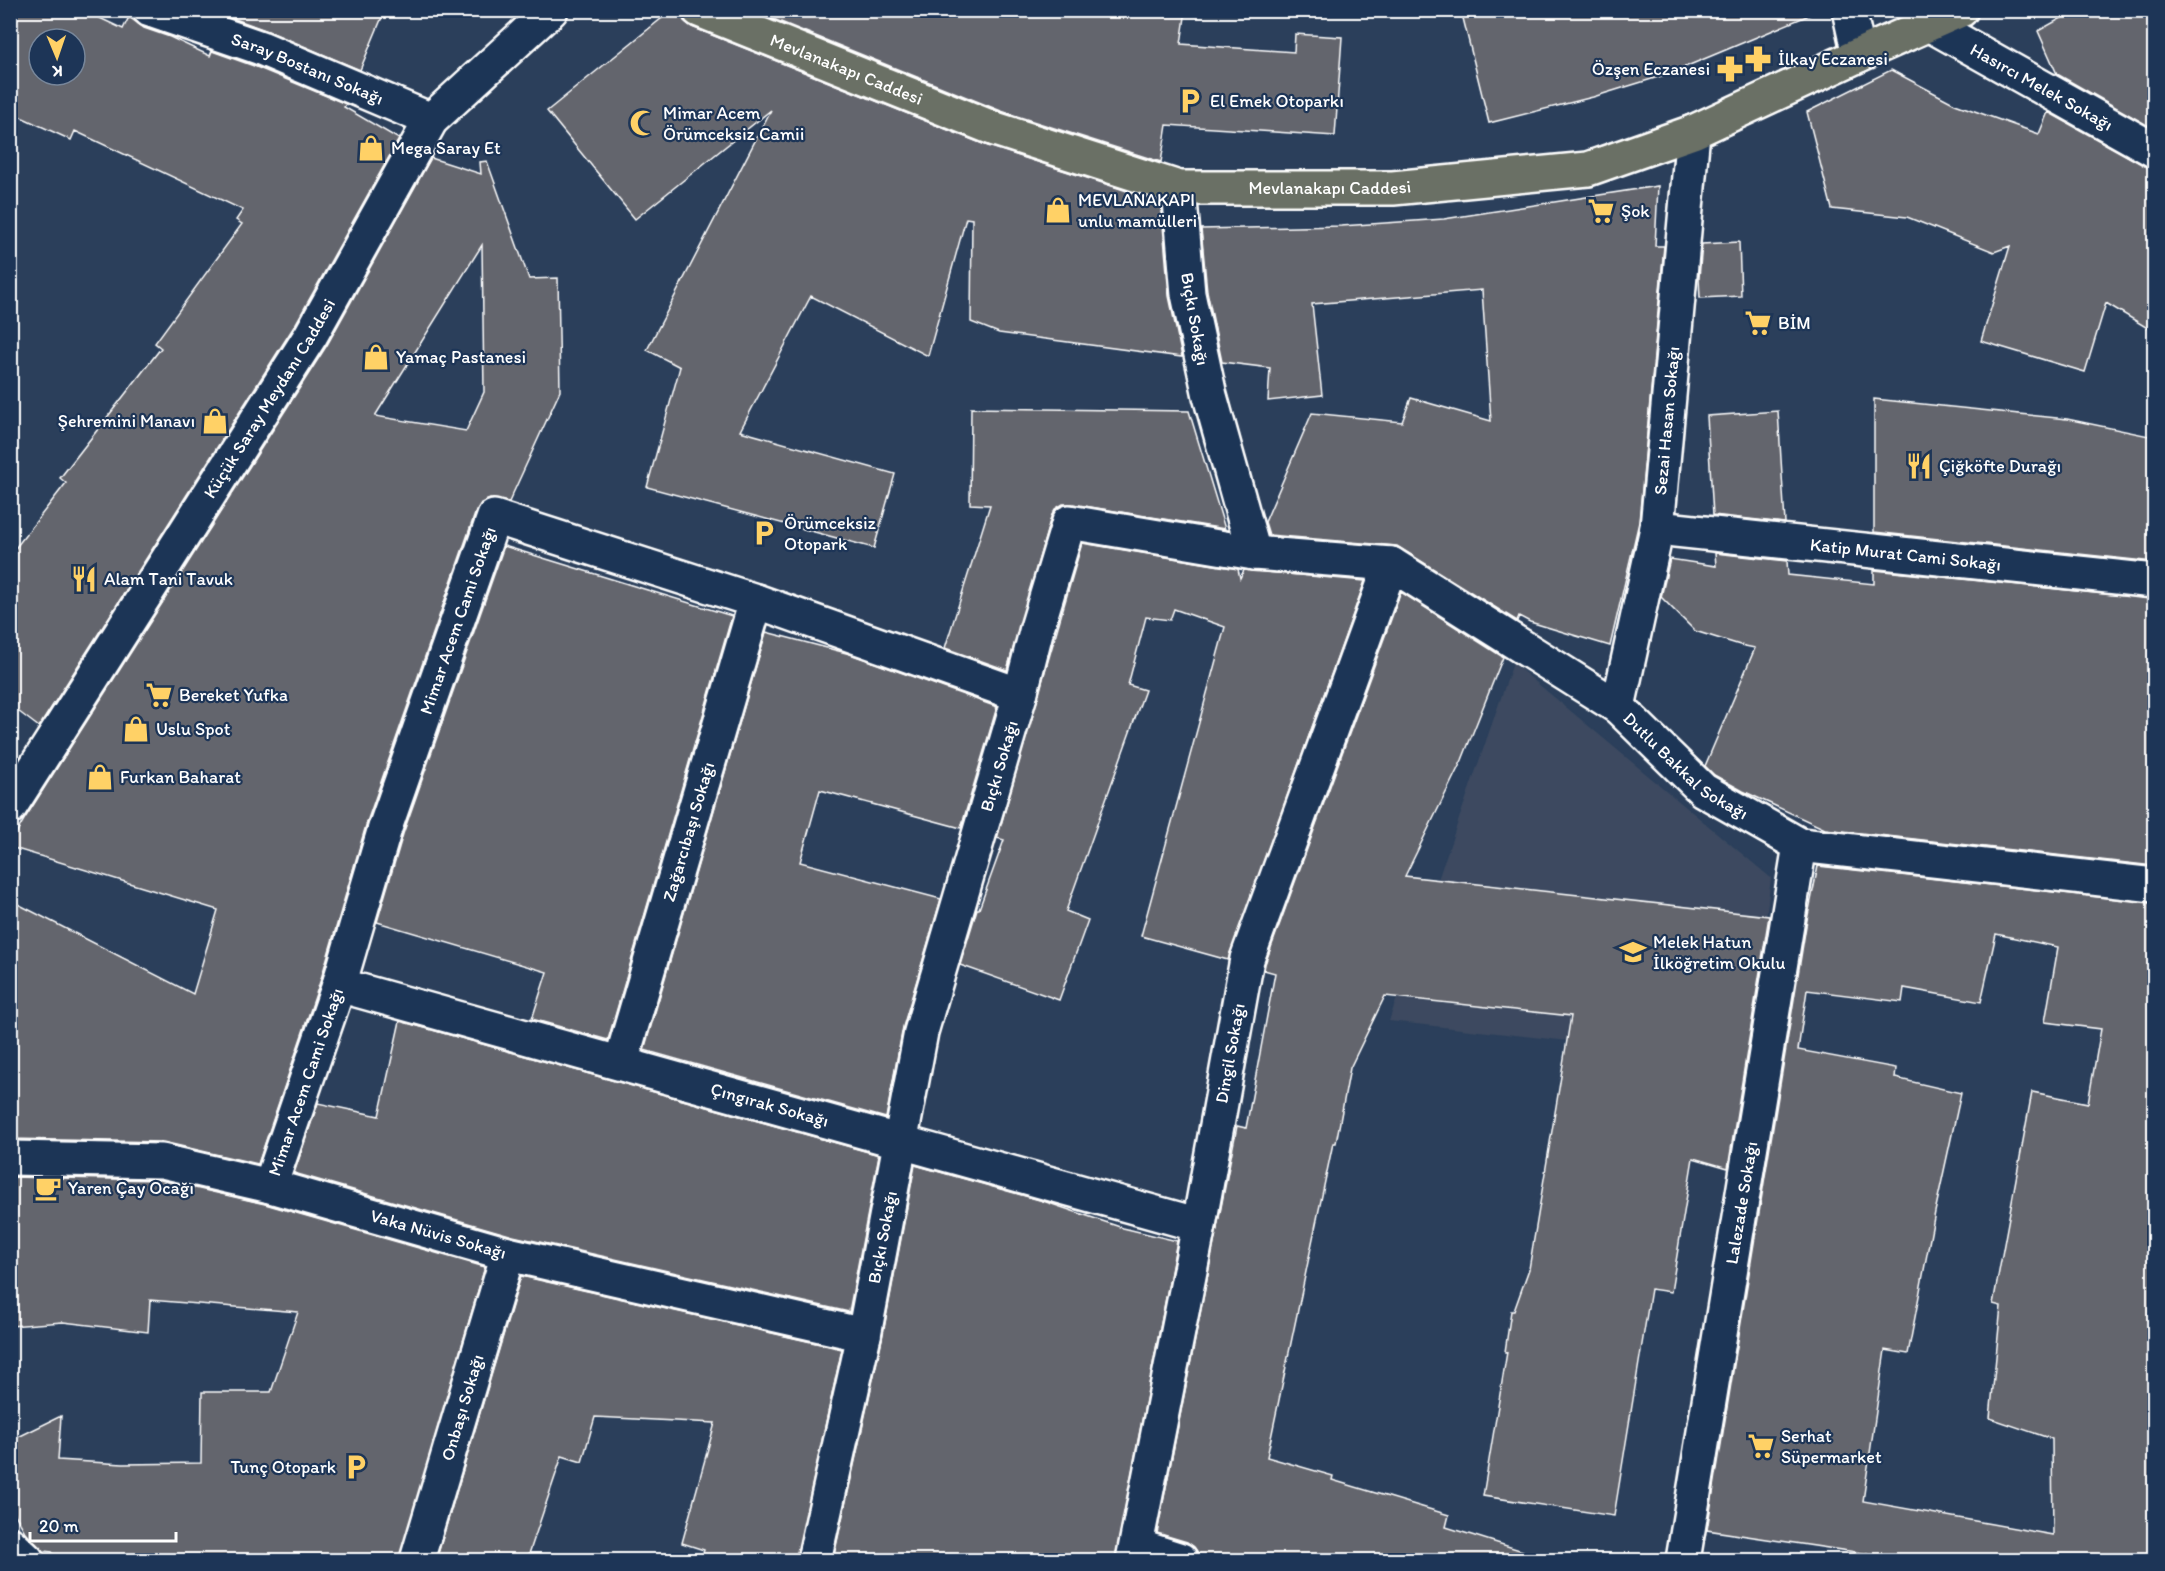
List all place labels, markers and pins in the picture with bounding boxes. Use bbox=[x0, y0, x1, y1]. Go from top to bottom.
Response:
pharmacy icon: İlkay Eczanesi bbox=[1743, 44, 1773, 74]
place label: İlkay Eczanesi bbox=[1778, 48, 1888, 70]
pharmacy icon: Özşen Eczanesi bbox=[1715, 54, 1745, 84]
place label: Özşen Eczanesi bbox=[1592, 58, 1710, 80]
parking icon: El Emek Otoparkı bbox=[1175, 86, 1205, 116]
place label: El Emek Otoparkı bbox=[1210, 90, 1344, 112]
place label: Mimar Acem Örümceksiz Camii bbox=[663, 102, 804, 145]
mosque icon: Mimar Acem Örümceksiz Camii bbox=[628, 108, 658, 138]
shop icon: Mega Saray Et bbox=[356, 133, 386, 163]
place label: Mega Saray Et bbox=[391, 137, 501, 159]
place label: MEVLANAKAPI unlu mamülleri bbox=[1078, 189, 1197, 232]
shop icon: MEVLANAKAPI unlu mamülleri bbox=[1043, 195, 1073, 225]
supermarket icon: Şok bbox=[1586, 196, 1616, 226]
place label: Şok bbox=[1621, 200, 1650, 222]
supermarket icon: BİM bbox=[1743, 308, 1773, 338]
place label: BİM bbox=[1778, 312, 1811, 334]
shop icon: Yamaç Pastanesi bbox=[361, 342, 391, 372]
place label: Yamaç Pastanesi bbox=[396, 346, 526, 368]
shop icon: Şehremini Manavı bbox=[200, 406, 230, 436]
place label: Şehremini Manavı bbox=[58, 410, 195, 432]
restaurant icon: Çiğköfte Durağı bbox=[1904, 451, 1934, 481]
place label: Çiğköfte Durağı bbox=[1939, 455, 2061, 477]
place label: Örümceksiz Otopark bbox=[784, 512, 877, 555]
parking icon: Örümceksiz Otopark bbox=[749, 518, 779, 548]
restaurant icon: Alam Tani Tavuk bbox=[69, 564, 99, 594]
place label: Alam Tani Tavuk bbox=[104, 568, 233, 590]
supermarket icon: Bereket Yufka bbox=[144, 680, 174, 710]
place label: Bereket Yufka bbox=[179, 684, 288, 706]
shop icon: Uslu Spot bbox=[121, 714, 151, 744]
place label: Uslu Spot bbox=[156, 718, 231, 740]
shop icon: Furkan Baharat bbox=[85, 762, 115, 792]
place label: Furkan Baharat bbox=[120, 766, 241, 788]
place label: Melek Hatun İlköğretim Okulu bbox=[1653, 931, 1786, 974]
school or university icon: Melek Hatun İlköğretim Okulu bbox=[1618, 937, 1648, 967]
cafe icon: Yaren Çay Ocağı bbox=[33, 1173, 63, 1203]
place label: Yaren Çay Ocağı bbox=[68, 1177, 194, 1199]
place label: Serhat Süpermarket bbox=[1781, 1425, 1882, 1468]
supermarket icon: Serhat Süpermarket bbox=[1746, 1431, 1776, 1461]
parking icon: Tunç Otopark bbox=[341, 1452, 371, 1482]
place label: Tunç Otopark bbox=[230, 1456, 336, 1478]

